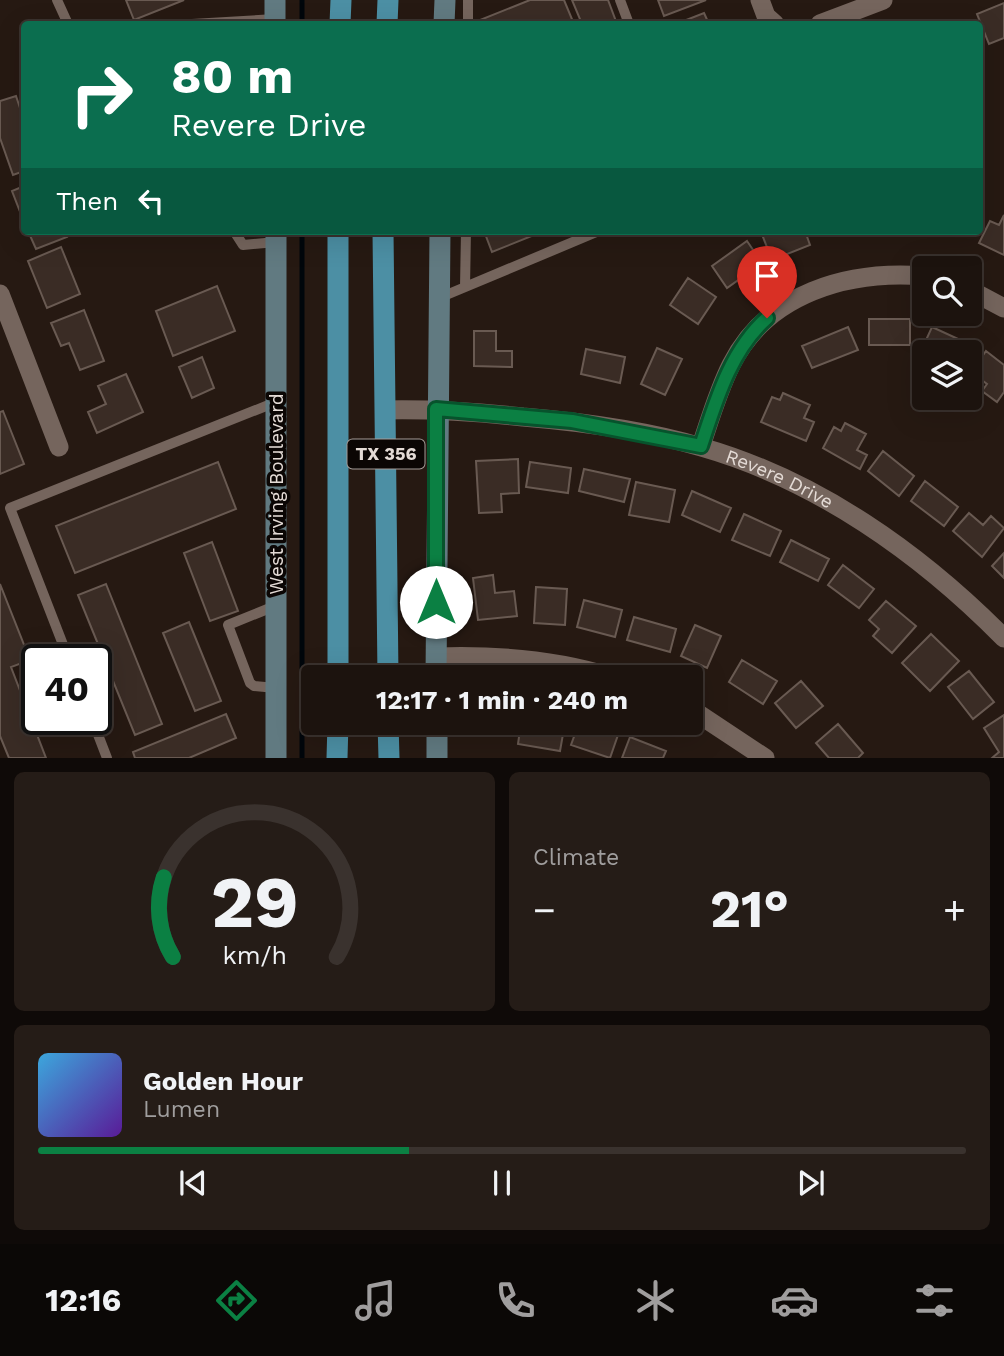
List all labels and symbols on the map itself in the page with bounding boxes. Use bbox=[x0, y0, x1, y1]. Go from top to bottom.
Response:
pin bbox=[737, 246, 797, 318]
street label: West Irving Boulevard bbox=[265, 393, 288, 595]
road number: TX 356 bbox=[348, 440, 424, 468]
street label: Revere Drive bbox=[723, 445, 837, 514]
position arrow bbox=[399, 565, 473, 639]
speed limit sign: 40 bbox=[21, 644, 112, 735]

